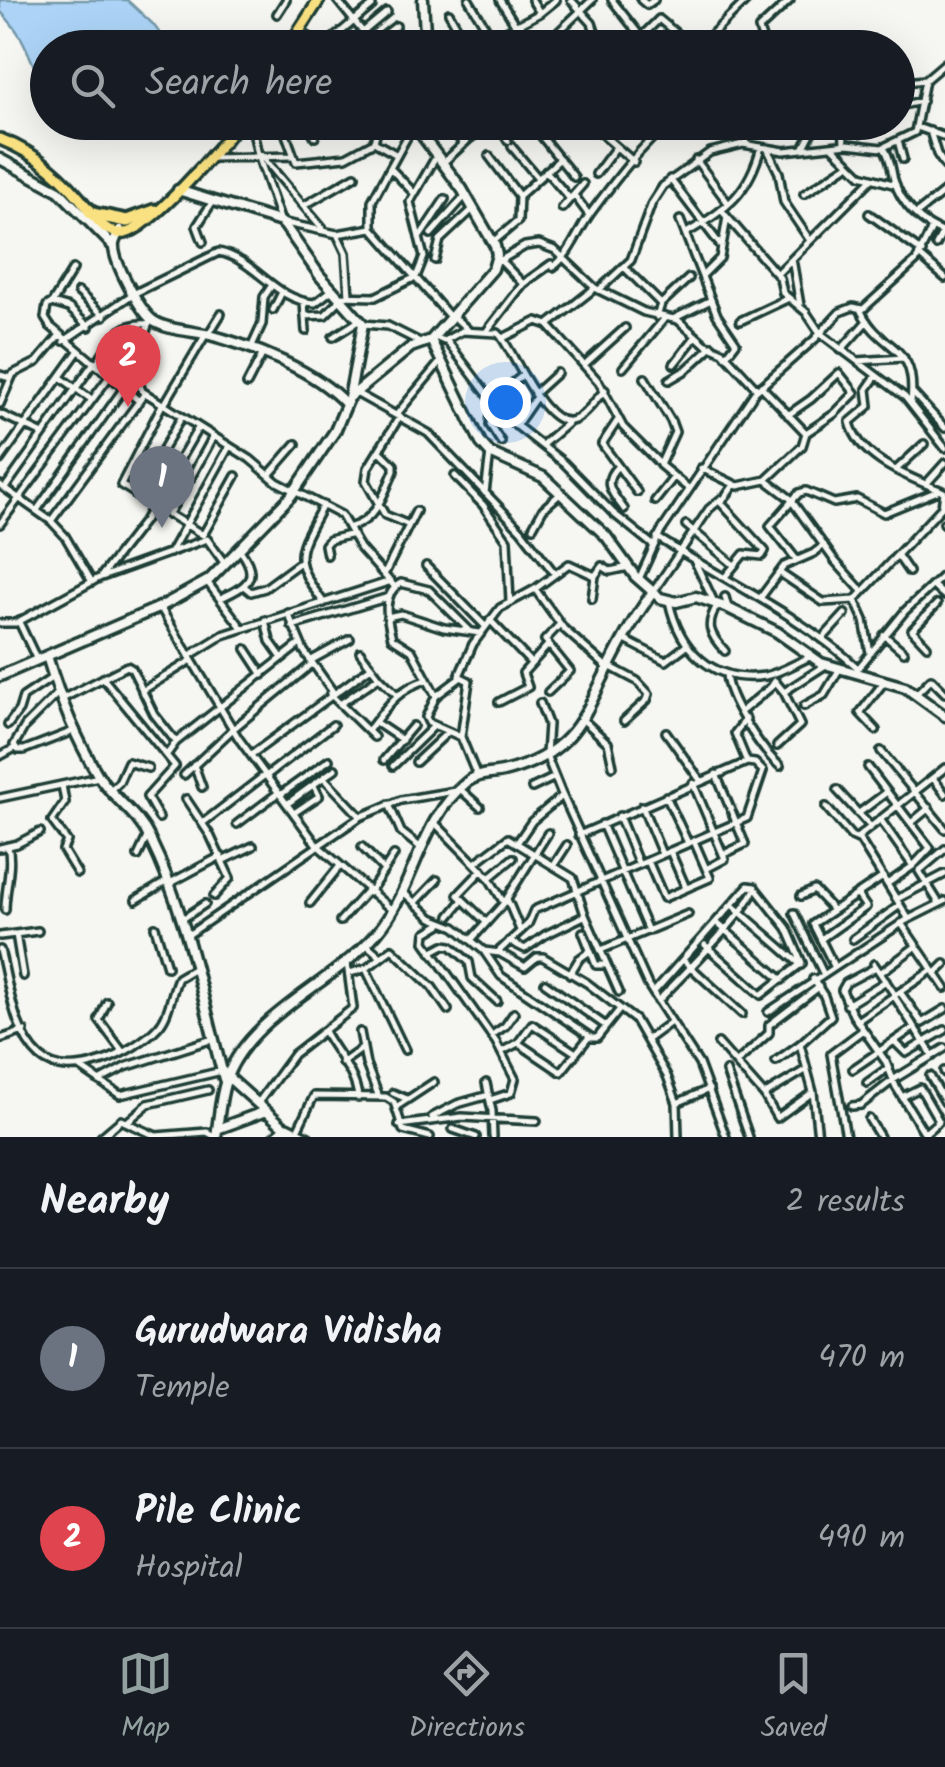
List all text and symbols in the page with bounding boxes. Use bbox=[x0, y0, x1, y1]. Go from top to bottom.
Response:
search box bbox=[30, 30, 915, 140]
text: Search here bbox=[145, 55, 332, 115]
icon: search bbox=[65, 58, 120, 113]
pin: 2 bbox=[96, 324, 160, 407]
your location bbox=[480, 377, 531, 428]
pin: 1 bbox=[130, 446, 194, 528]
text: Nearby bbox=[40, 1169, 169, 1236]
text: 2 results bbox=[786, 1177, 905, 1228]
text: Gurudwara Vidisha bbox=[135, 1303, 442, 1363]
text: 1 bbox=[68, 1333, 77, 1384]
text: 470 m bbox=[818, 1333, 905, 1384]
text: Temple bbox=[135, 1363, 230, 1414]
text: Pile Clinic bbox=[135, 1483, 302, 1543]
text: 2 bbox=[63, 1513, 82, 1564]
text: 490 m bbox=[817, 1513, 905, 1564]
text: Hospital bbox=[135, 1543, 243, 1594]
tab: Map bbox=[118, 1646, 173, 1751]
tab: Directions bbox=[409, 1646, 525, 1751]
tab: Saved bbox=[761, 1646, 827, 1751]

